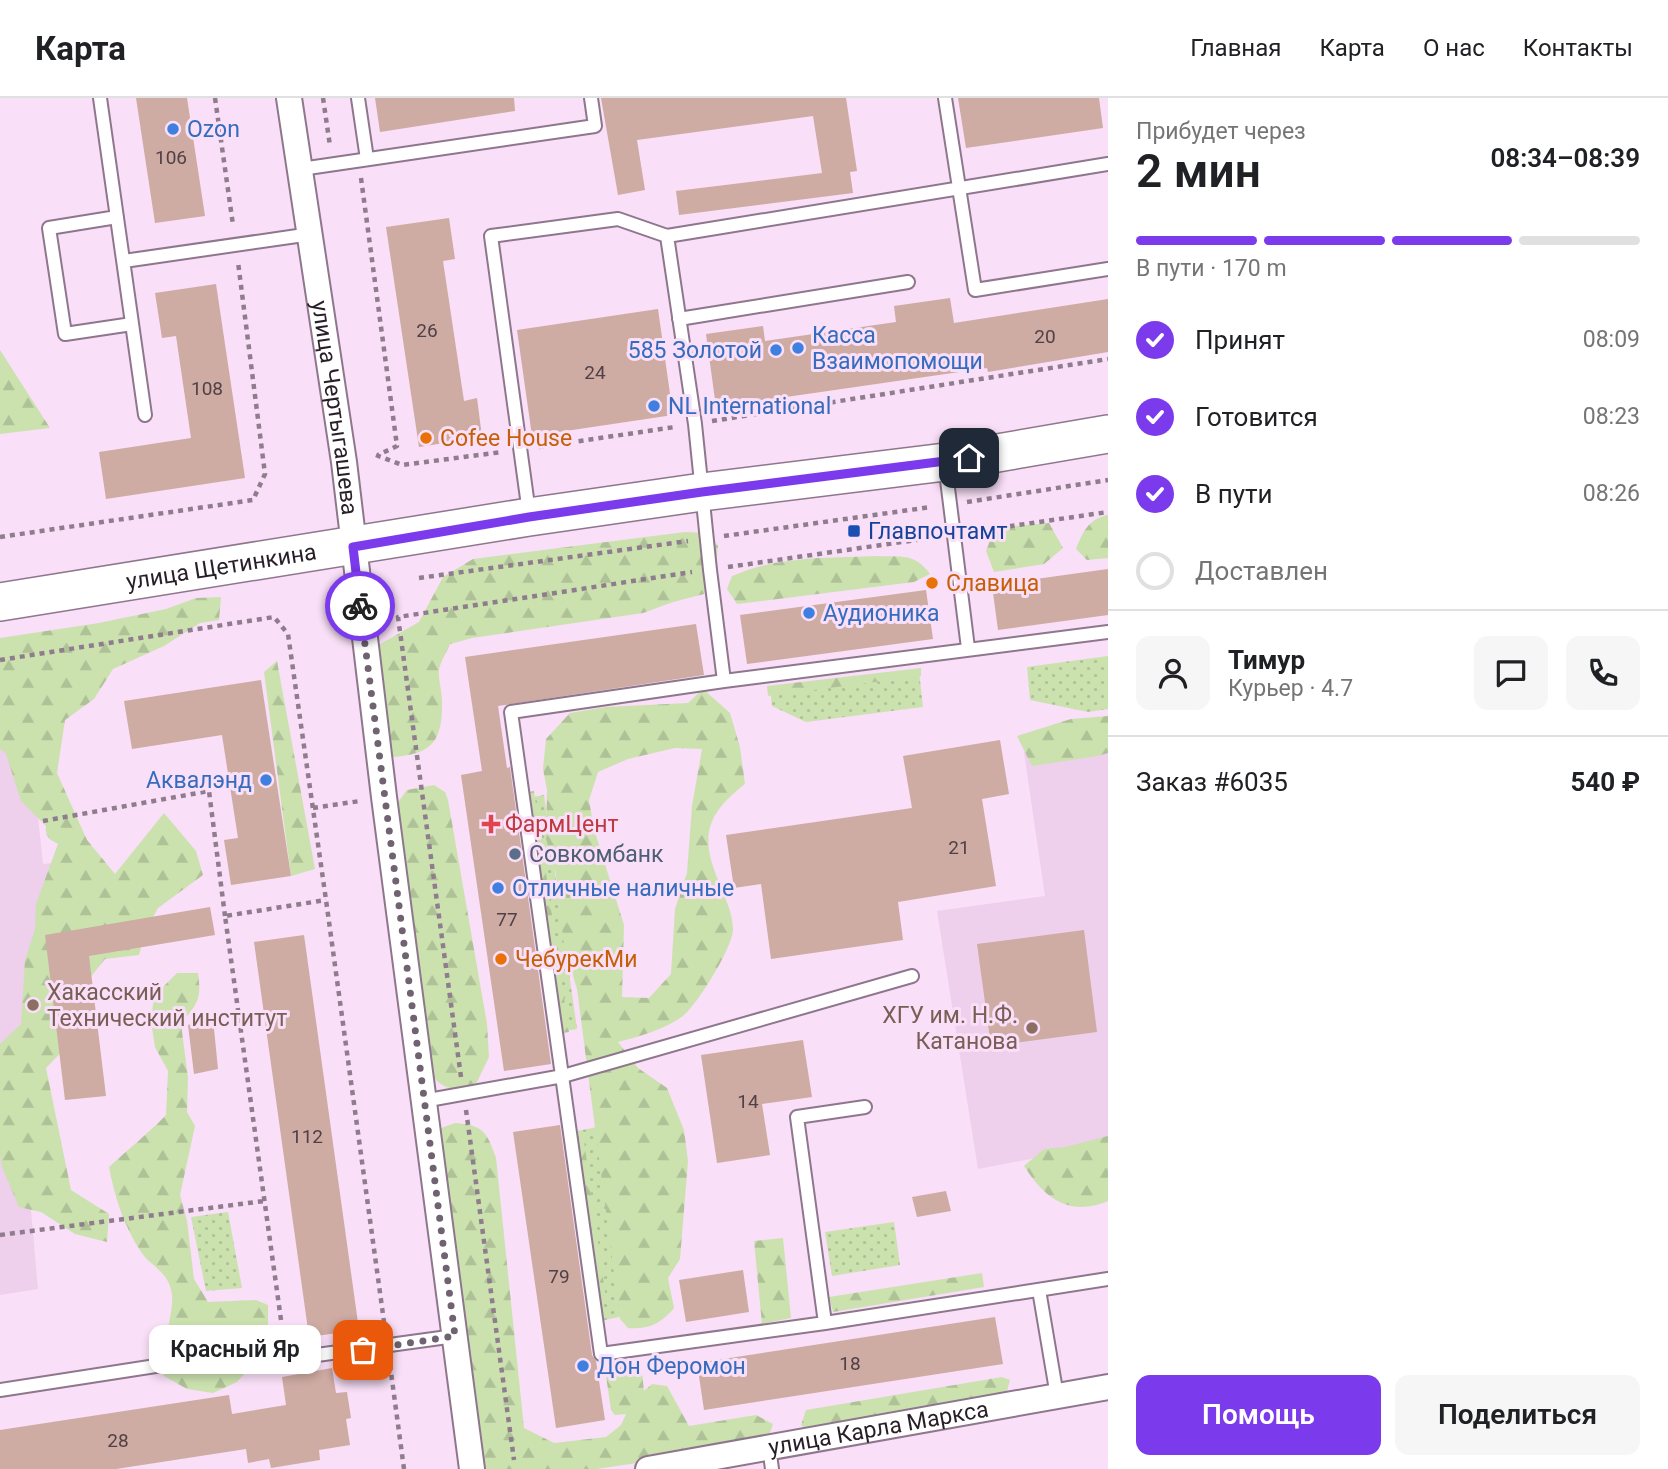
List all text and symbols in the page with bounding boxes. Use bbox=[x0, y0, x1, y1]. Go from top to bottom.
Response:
text: Карта bbox=[35, 29, 126, 68]
text: Главная bbox=[1190, 34, 1281, 62]
text: Карта bbox=[1319, 34, 1385, 62]
text: О нас bbox=[1423, 34, 1485, 62]
text: Контакты bbox=[1523, 34, 1633, 62]
place label: Ozon bbox=[187, 116, 240, 143]
text: Прибудет через bbox=[1136, 118, 1306, 145]
marker: Ozon bbox=[165, 121, 181, 137]
text: 08:34–08:39 bbox=[1490, 143, 1640, 173]
text: 2 мин bbox=[1136, 144, 1261, 198]
house number: 106 bbox=[155, 146, 187, 169]
text: В пути · 170 m bbox=[1136, 255, 1287, 282]
street label: улица Чертыгашева bbox=[306, 298, 364, 516]
house number: 26 bbox=[416, 319, 438, 342]
icon: check bbox=[1136, 321, 1174, 359]
place label: Касса Взаимопомощи bbox=[812, 322, 983, 375]
house number: 20 bbox=[1034, 325, 1056, 348]
text: Принят bbox=[1195, 325, 1285, 355]
text: 08:09 bbox=[1583, 326, 1640, 353]
place label: 585 Золотой bbox=[628, 337, 762, 364]
marker: Касса Взаимопомощи bbox=[790, 340, 806, 356]
marker: 585 Золотой bbox=[768, 342, 784, 358]
house number: 24 bbox=[584, 361, 606, 384]
house number: 108 bbox=[191, 377, 223, 400]
place label: NL International bbox=[668, 393, 831, 420]
marker: NL International bbox=[646, 398, 662, 414]
icon: check bbox=[1136, 398, 1174, 436]
text: Готовится bbox=[1195, 402, 1318, 432]
text: 08:23 bbox=[1583, 403, 1640, 430]
place label: Cofee House bbox=[440, 425, 572, 452]
pin bbox=[939, 428, 999, 488]
marker: Cofee House bbox=[418, 430, 434, 446]
icon: home bbox=[950, 439, 988, 477]
icon: check bbox=[1136, 475, 1174, 513]
text: В пути bbox=[1195, 479, 1272, 509]
text: 08:26 bbox=[1583, 480, 1640, 507]
place label: Главпочтамт bbox=[868, 518, 1007, 545]
marker: Главпочтамт bbox=[846, 523, 862, 539]
street label: улица Щетинкина bbox=[124, 538, 318, 595]
text: Доставлен bbox=[1195, 556, 1328, 586]
place label: Славица bbox=[946, 570, 1039, 597]
courier bbox=[325, 571, 395, 641]
marker: Славица bbox=[924, 575, 940, 591]
icon: bike bbox=[341, 587, 379, 625]
place label: Аудионика bbox=[823, 600, 939, 627]
marker: Аудионика bbox=[801, 605, 817, 621]
button: person bbox=[1136, 636, 1210, 710]
button: chat bbox=[1474, 636, 1548, 710]
button: phone bbox=[1566, 636, 1640, 710]
text: Тимур bbox=[1228, 645, 1305, 675]
text: Курьер · 4.7 bbox=[1228, 675, 1353, 702]
place label: Аквалэнд bbox=[146, 767, 252, 794]
text: Заказ #6035 bbox=[1136, 767, 1288, 797]
text: 540 ₽ bbox=[1570, 767, 1640, 797]
marker: Аквалэнд bbox=[258, 772, 274, 788]
place label: ФармЦент bbox=[505, 811, 619, 838]
marker: ФармЦент bbox=[483, 816, 499, 832]
house number: 21 bbox=[948, 836, 970, 859]
place label: Совкомбанк bbox=[529, 841, 664, 868]
marker: Совкомбанк bbox=[507, 846, 523, 862]
place label: Отличные наличные bbox=[512, 875, 734, 902]
marker: Отличные наличные bbox=[490, 880, 506, 896]
house number: 77 bbox=[496, 908, 518, 931]
place label: ЧебурекМи bbox=[515, 946, 637, 973]
marker: ЧебурекМи bbox=[493, 951, 509, 967]
place label: Хакасский Технический институт bbox=[47, 979, 287, 1032]
marker: Хакасский Технический институт bbox=[25, 997, 41, 1013]
place label: ХГУ им. Н.Ф. Катанова bbox=[882, 1002, 1018, 1055]
marker: ХГУ им. Н.Ф. Катанова bbox=[1024, 1020, 1040, 1036]
house number: 14 bbox=[737, 1090, 759, 1113]
house number: 112 bbox=[291, 1125, 323, 1148]
house number: 79 bbox=[548, 1265, 570, 1288]
pin bbox=[333, 1320, 393, 1380]
callout: Красный Яр bbox=[149, 1326, 321, 1374]
icon: bag bbox=[344, 1331, 382, 1369]
text: Красный Яр bbox=[170, 1336, 300, 1363]
house number: 18 bbox=[839, 1352, 861, 1375]
place label: Дон Феромон bbox=[597, 1353, 746, 1380]
marker: Дон Феромон bbox=[575, 1358, 591, 1374]
button: Помощь bbox=[1136, 1375, 1381, 1455]
button: Поделиться bbox=[1395, 1375, 1640, 1455]
street label: улица Карла Маркса bbox=[766, 1395, 990, 1461]
house number: 28 bbox=[107, 1429, 129, 1452]

